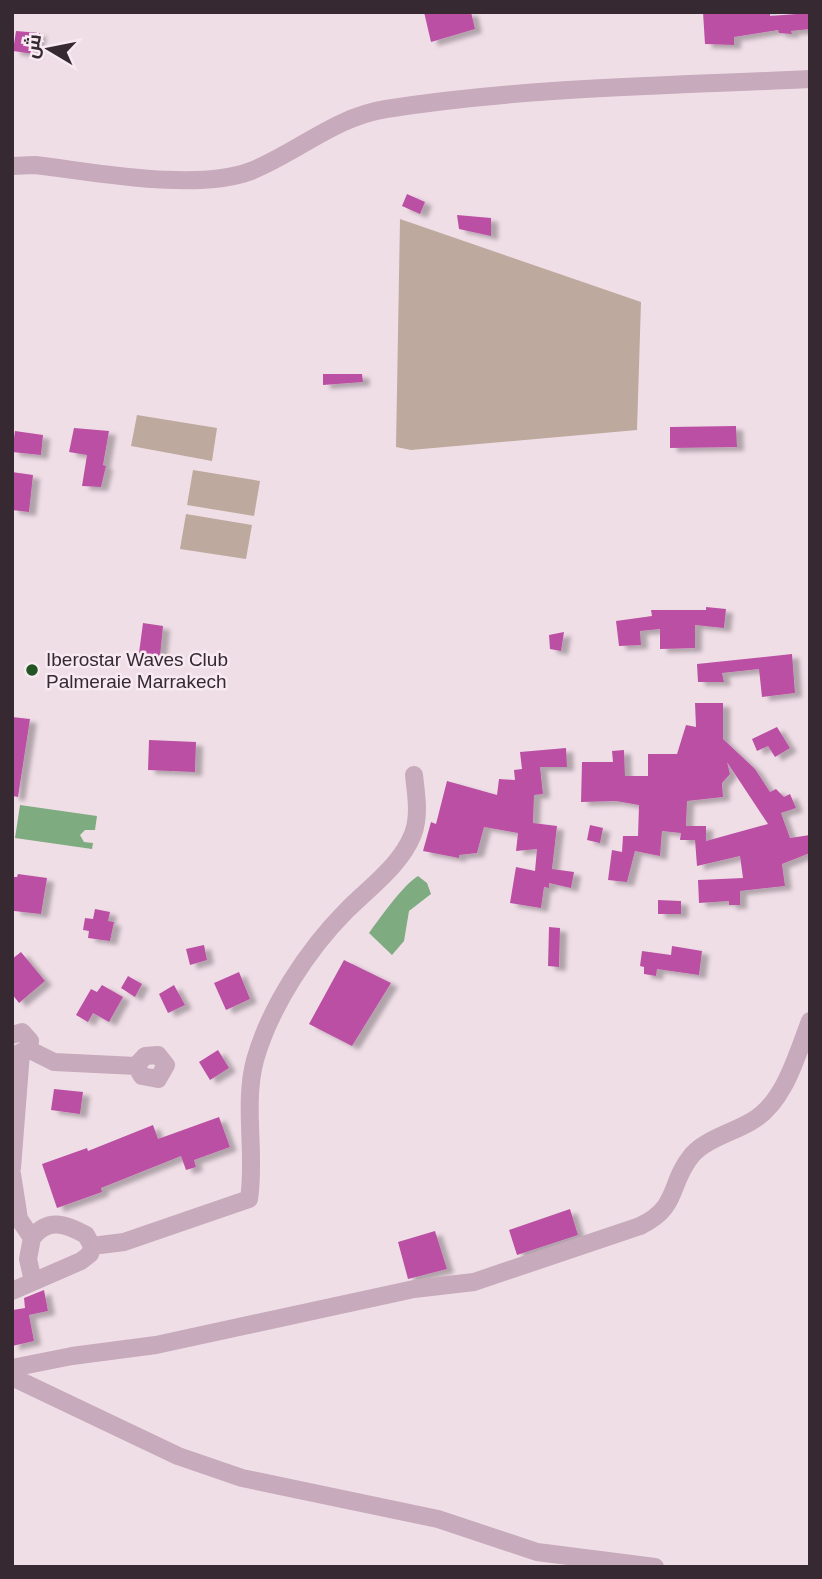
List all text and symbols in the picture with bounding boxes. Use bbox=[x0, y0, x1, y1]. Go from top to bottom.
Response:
north arrow bbox=[14, 14, 84, 84]
text: ش bbox=[20, 32, 46, 60]
place label: Iberostar Waves Club Palmeraie Marrakech bbox=[46, 649, 228, 692]
marker: Iberostar Waves Club Palmeraie Marrakech bbox=[24, 662, 40, 678]

